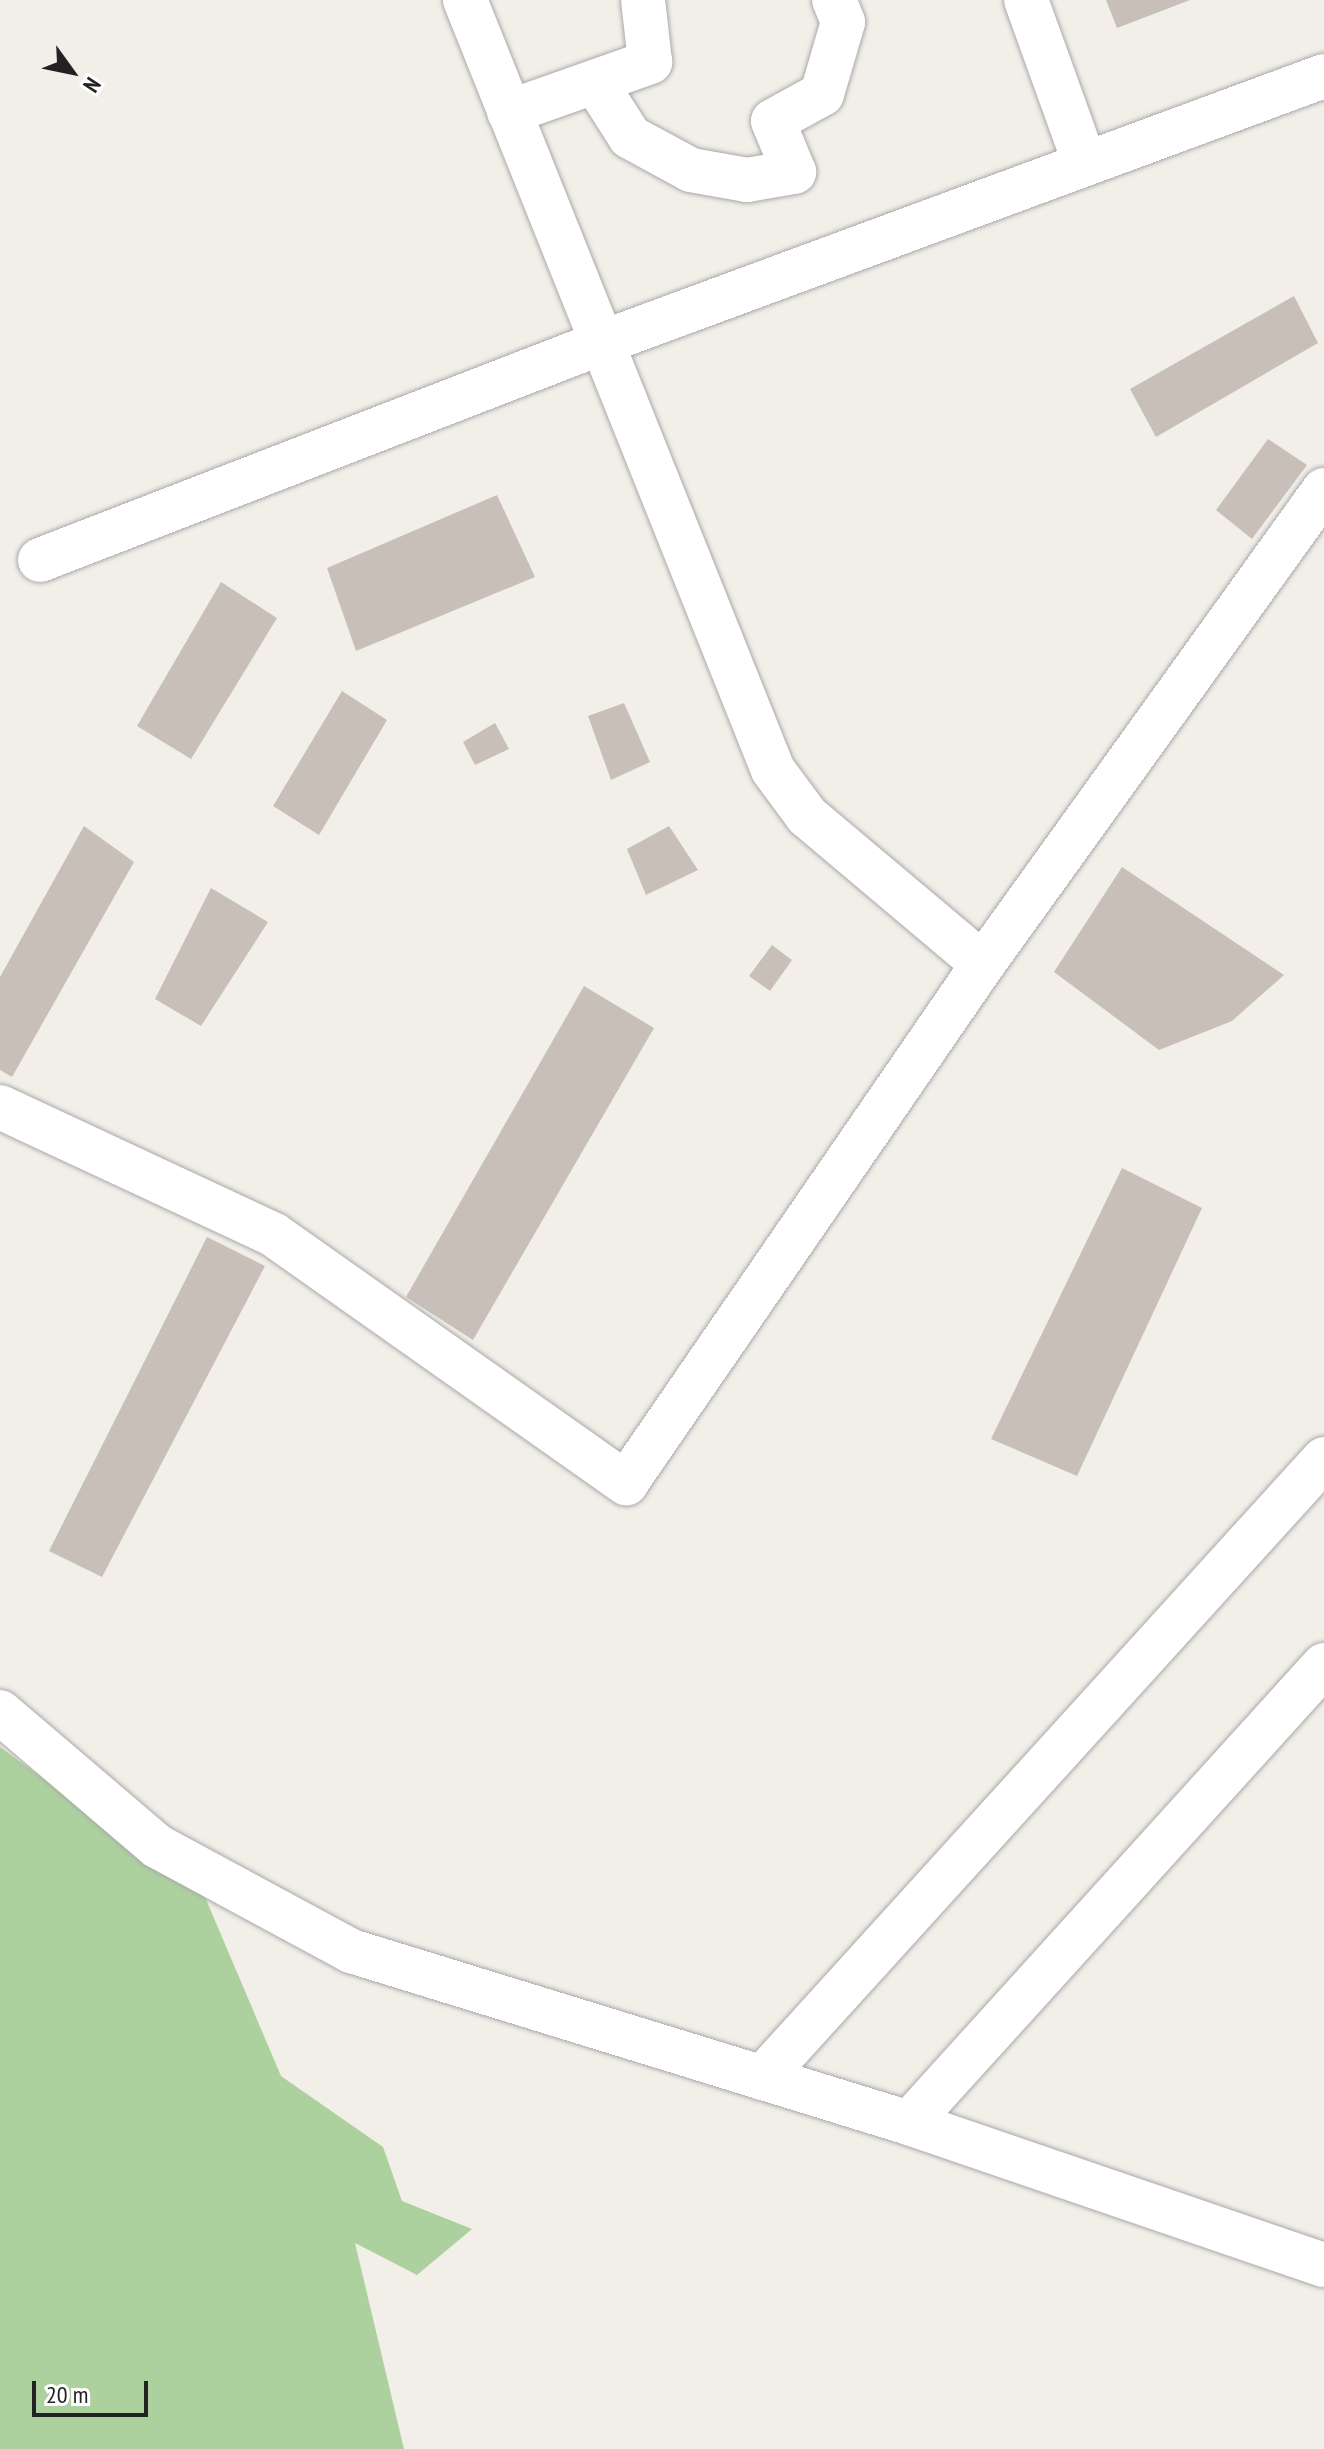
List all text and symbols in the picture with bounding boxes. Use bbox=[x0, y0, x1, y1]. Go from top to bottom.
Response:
north arrow bbox=[32, 32, 112, 112]
text: N bbox=[77, 72, 107, 98]
scale bar bbox=[36, 2365, 152, 2415]
text: 20 m bbox=[46, 2379, 88, 2410]

